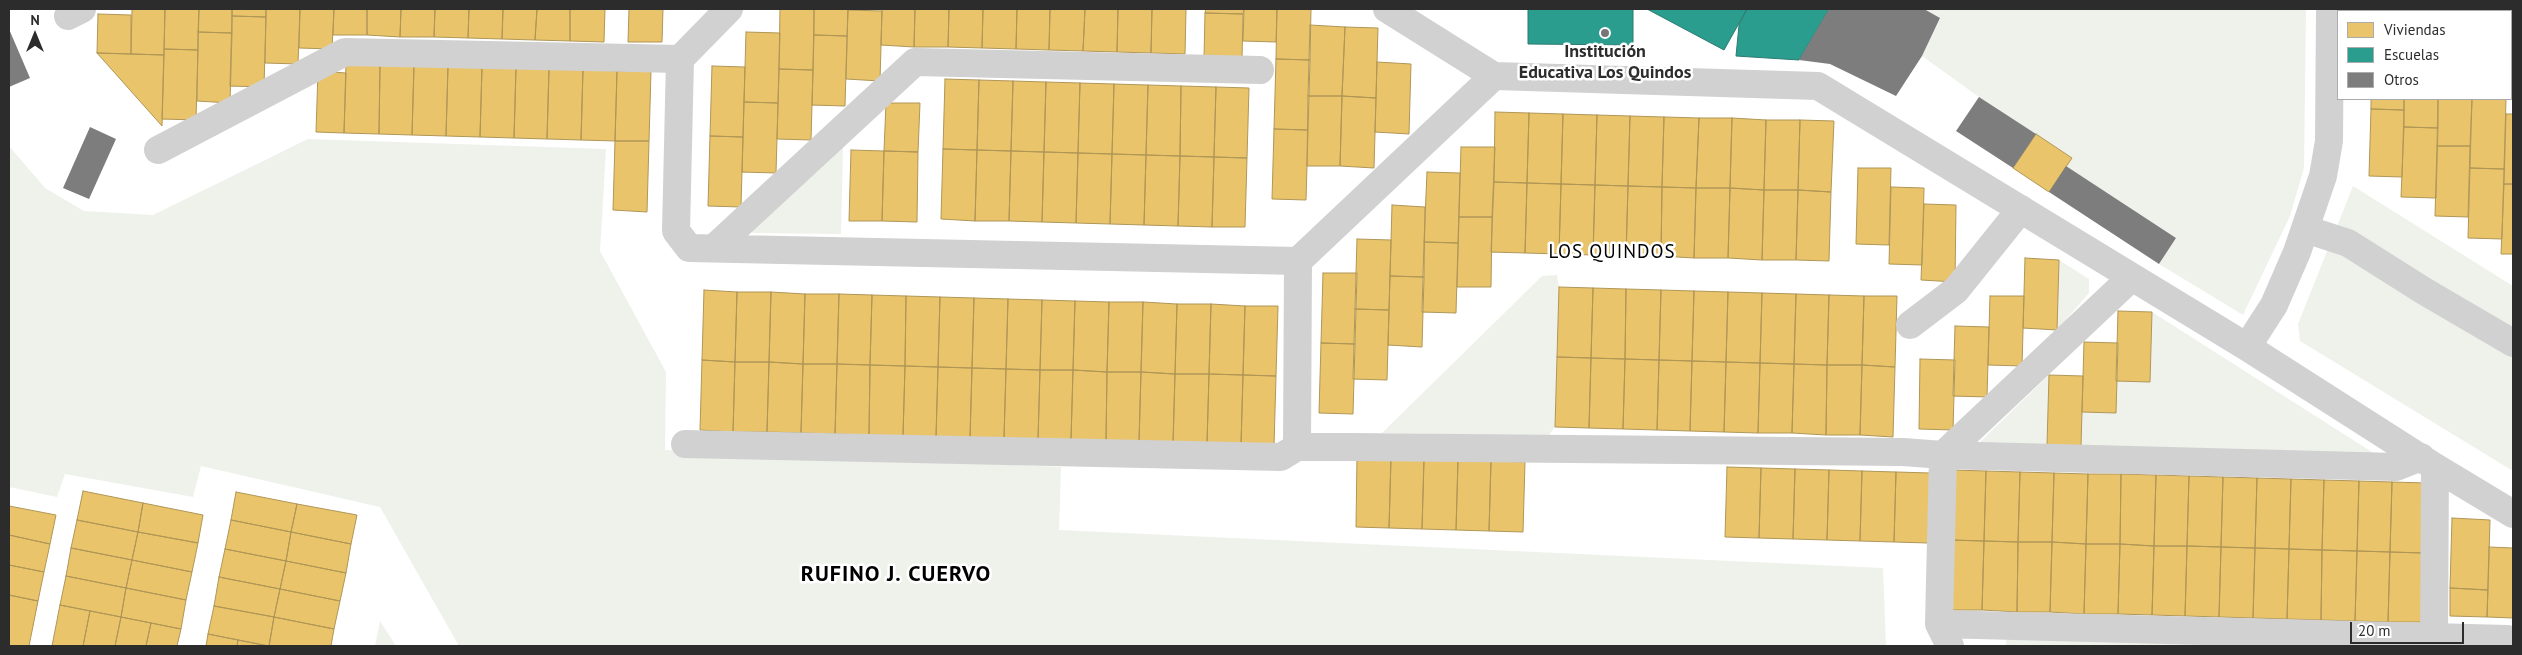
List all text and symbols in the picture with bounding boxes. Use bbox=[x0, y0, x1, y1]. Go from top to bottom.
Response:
north arrow bbox=[10, 10, 60, 60]
legend bbox=[2337, 10, 2512, 100]
text: N bbox=[30, 11, 40, 29]
text: Viviendas bbox=[2384, 20, 2445, 39]
marker: Institución Educativa Los Quindos bbox=[1599, 27, 1611, 39]
place label: Institución Educativa Los Quindos bbox=[1519, 41, 1691, 84]
text: Escuelas bbox=[2384, 45, 2439, 64]
text: Otros bbox=[2384, 70, 2419, 89]
district label: LOS QUINDOS bbox=[1547, 242, 1677, 264]
district label: RUFINO J. CUERVO bbox=[799, 562, 993, 588]
scale bar bbox=[2352, 612, 2466, 644]
text: 20 m bbox=[2358, 621, 2391, 640]

